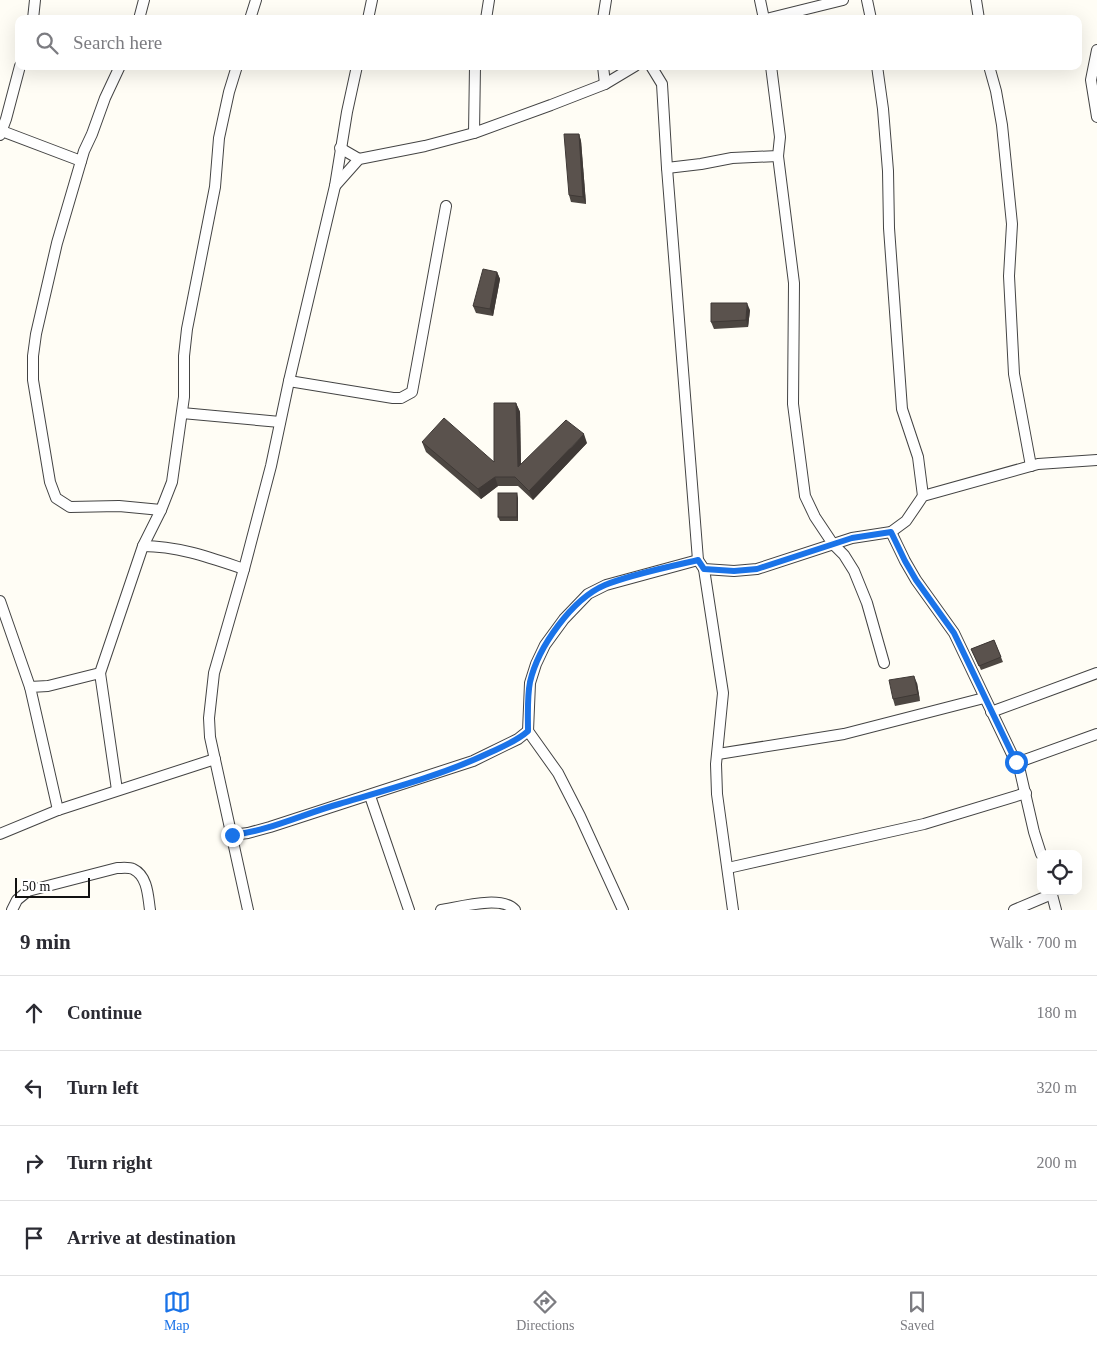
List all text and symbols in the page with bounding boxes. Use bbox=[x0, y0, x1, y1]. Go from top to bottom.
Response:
search box bbox=[15, 15, 1082, 70]
icon: search bbox=[33, 29, 61, 57]
text: Search here bbox=[73, 32, 162, 53]
route start bbox=[1005, 751, 1028, 774]
route end bbox=[221, 824, 244, 847]
map controls bbox=[1037, 850, 1082, 895]
button: locate bbox=[1037, 850, 1082, 895]
scale bar bbox=[15, 875, 90, 898]
text: 50 m bbox=[22, 879, 50, 894]
text: 9 min bbox=[20, 930, 71, 954]
text: Walk · 700 m bbox=[990, 934, 1077, 951]
icon: ahead bbox=[20, 999, 48, 1027]
text: Continue bbox=[67, 1002, 142, 1023]
text: 180 m bbox=[1037, 1004, 1077, 1021]
icon: left bbox=[20, 1074, 48, 1102]
text: Turn left bbox=[67, 1077, 139, 1098]
text: 320 m bbox=[1037, 1079, 1077, 1096]
icon: right bbox=[20, 1149, 48, 1177]
text: Turn right bbox=[67, 1152, 152, 1173]
text: 200 m bbox=[1037, 1154, 1077, 1171]
icon: arrive bbox=[20, 1224, 48, 1252]
text: Arrive at destination bbox=[67, 1227, 236, 1248]
tab: Map bbox=[163, 1288, 191, 1334]
tab: Directions bbox=[516, 1288, 575, 1334]
tab: Saved bbox=[900, 1288, 934, 1334]

